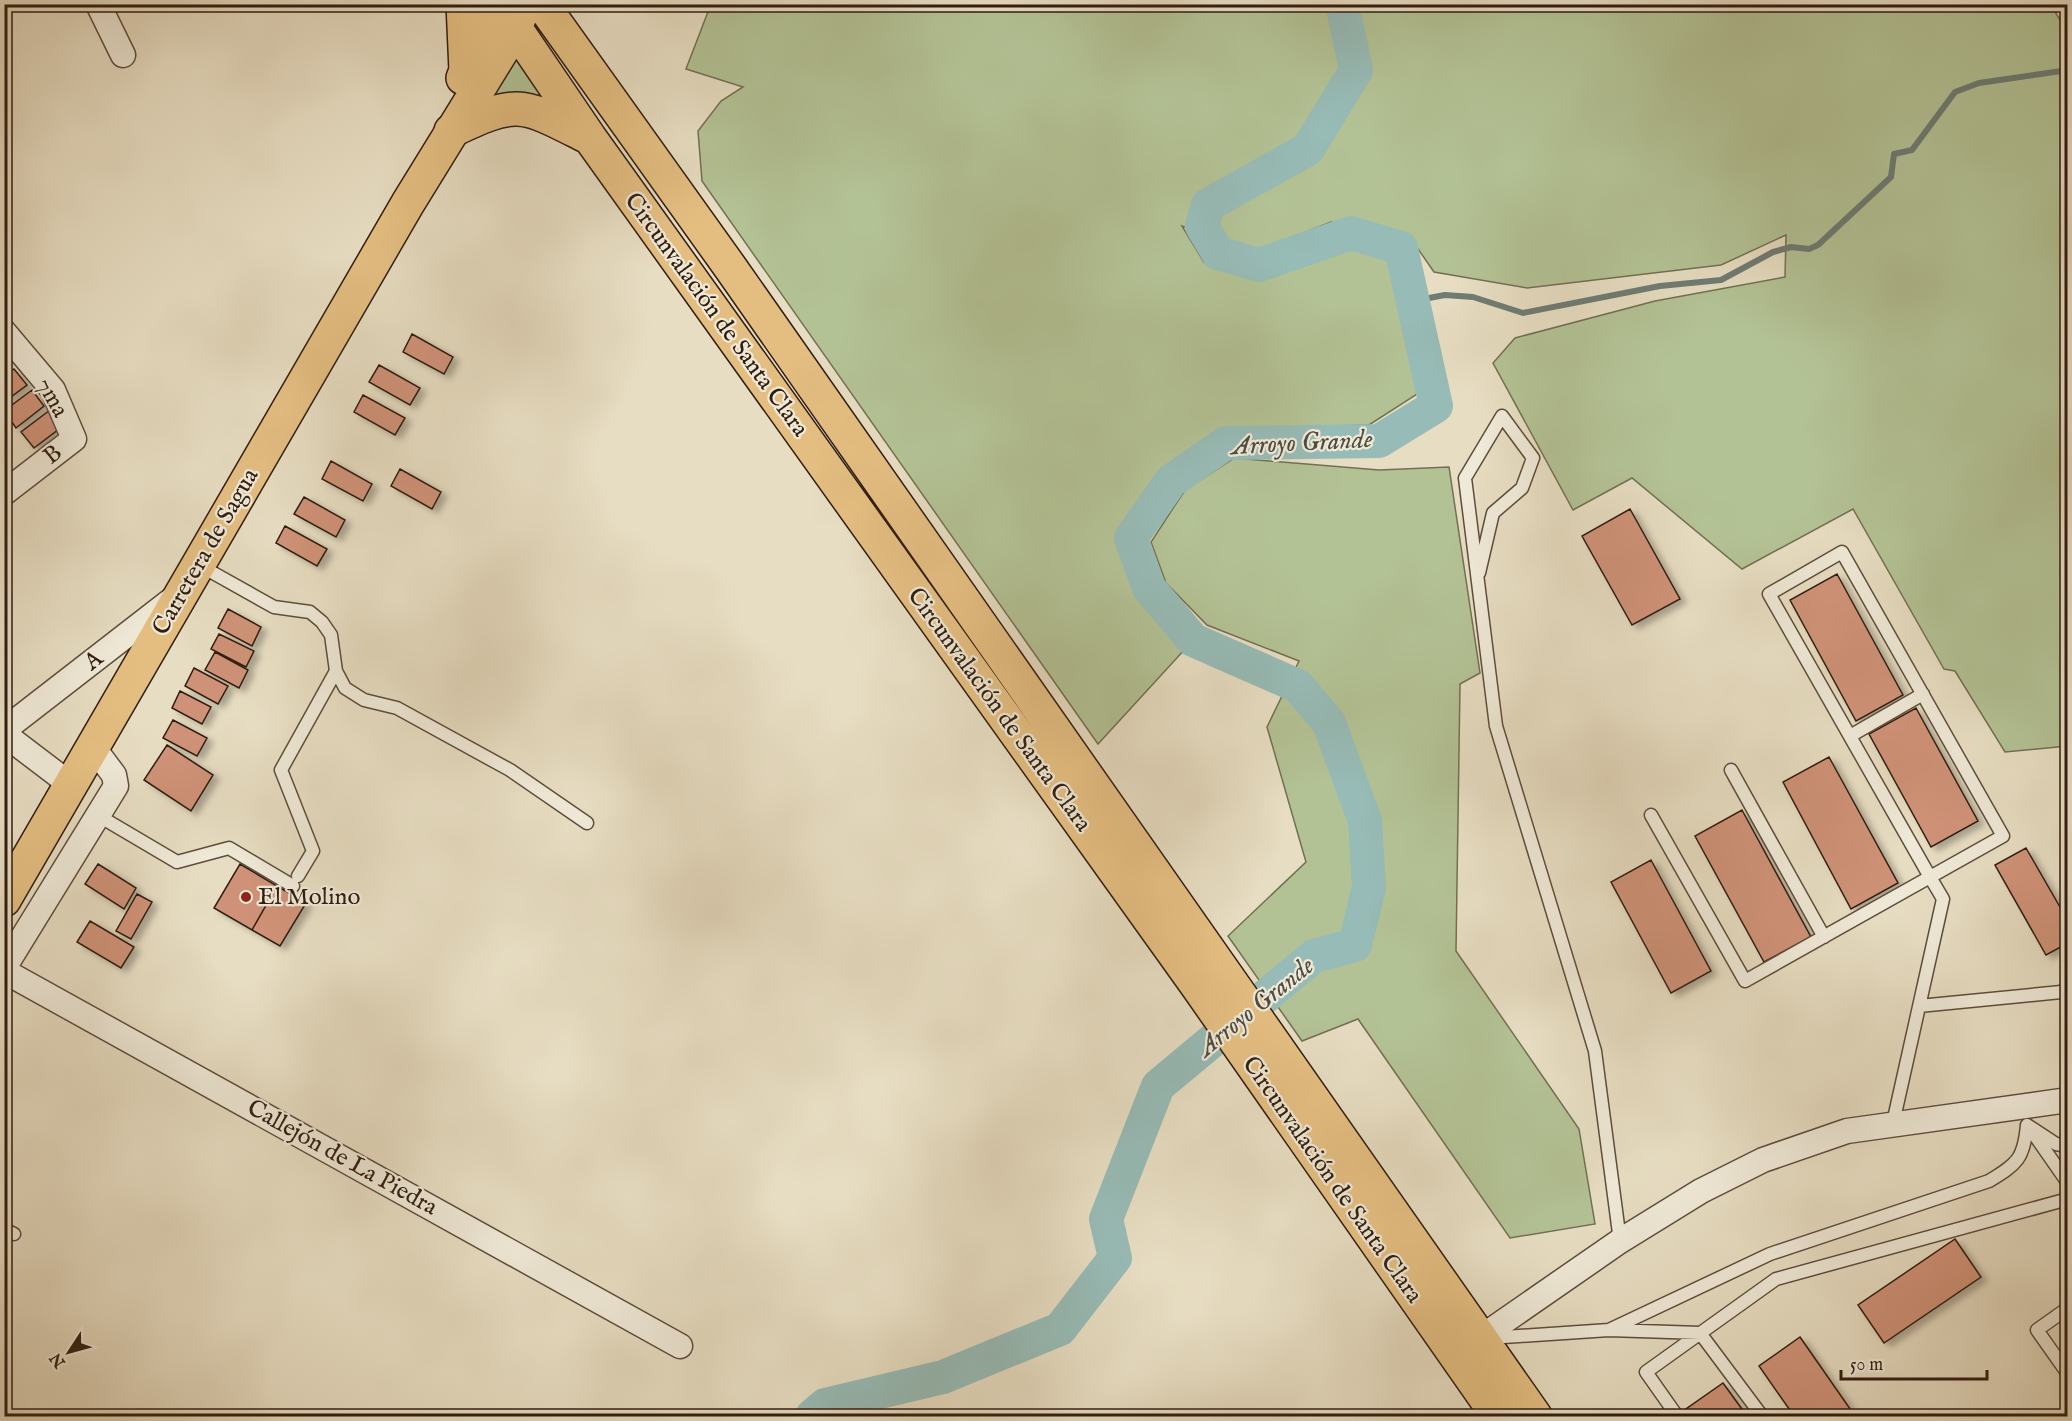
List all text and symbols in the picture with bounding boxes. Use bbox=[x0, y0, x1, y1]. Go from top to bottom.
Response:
street label: Circunvalación de Santa Clara bbox=[617, 187, 815, 444]
street label: 7ma bbox=[29, 373, 76, 424]
water label: Arroyo Grande bbox=[1228, 423, 1374, 463]
street label: B bbox=[37, 438, 69, 472]
street label: Carretera de Sagua bbox=[146, 463, 267, 641]
street label: Circunvalación de Santa Clara bbox=[900, 582, 1098, 839]
street label: A bbox=[77, 643, 111, 679]
place label: El Molino bbox=[258, 882, 360, 913]
marker: El Molino bbox=[239, 890, 253, 904]
water label: Arroyo Grande bbox=[1189, 950, 1321, 1066]
street label: Circunvalación de Santa Clara bbox=[1235, 1050, 1430, 1310]
street label: Callejón de La Piedra bbox=[241, 1093, 443, 1224]
north arrow bbox=[39, 1322, 99, 1382]
scale bar bbox=[1841, 1343, 1986, 1381]
text: N bbox=[46, 1348, 71, 1372]
text: 50 m bbox=[1850, 1354, 1883, 1377]

